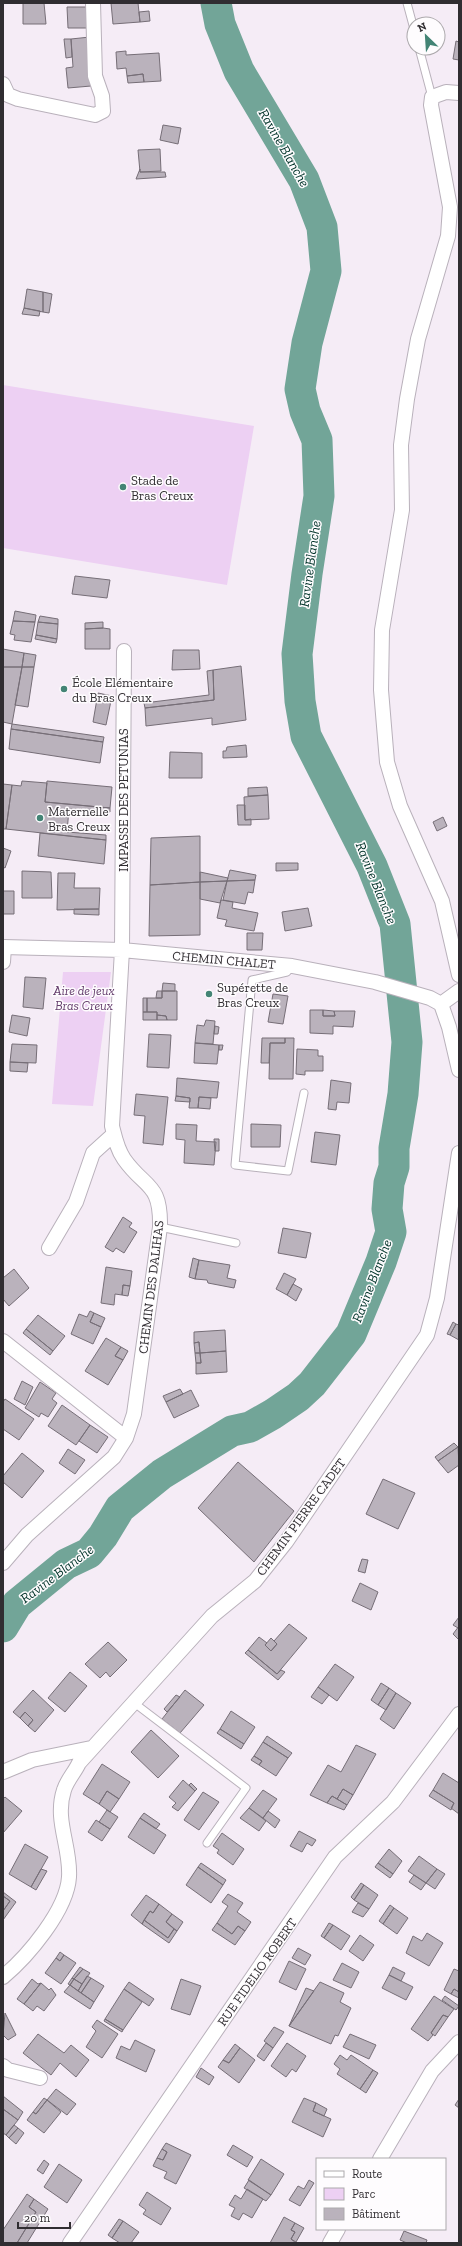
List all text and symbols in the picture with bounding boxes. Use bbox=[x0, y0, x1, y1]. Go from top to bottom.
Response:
north arrow bbox=[406, 16, 446, 56]
text: N bbox=[415, 19, 429, 35]
water label: Ravine Blanche bbox=[255, 106, 313, 190]
place label: Stade de Bras Creux bbox=[131, 473, 193, 503]
marker: Stade de Bras Creux bbox=[118, 482, 128, 492]
water label: Ravine Blanche bbox=[296, 520, 324, 608]
place label: École Elémentaire du Bras Creux bbox=[72, 675, 173, 705]
marker: École Elémentaire du Bras Creux bbox=[59, 684, 69, 694]
street label: IMPASSE DES PETUNIAS bbox=[116, 728, 131, 872]
place label: Maternelle Bras Creux bbox=[48, 804, 110, 834]
marker: Maternelle Bras Creux bbox=[35, 813, 45, 823]
water label: Ravine Blanche bbox=[352, 839, 400, 927]
street label: CHEMIN CHALET bbox=[172, 948, 276, 972]
place label: Supérette de Bras Creux bbox=[217, 980, 288, 1010]
park label: Aire de jeux Bras Creux bbox=[52, 983, 115, 1013]
marker: Supérette de Bras Creux bbox=[204, 989, 214, 999]
street label: CHEMIN DES DALIHAS bbox=[135, 1219, 167, 1355]
water label: Ravine Blanche bbox=[348, 1237, 396, 1325]
street label: CHEMIN PIERRE CADET bbox=[253, 1455, 349, 1579]
water label: Ravine Blanche bbox=[17, 1541, 97, 1607]
street label: RUE FIDELIO ROBERT bbox=[214, 1915, 300, 2029]
legend bbox=[316, 2158, 446, 2230]
text: Route bbox=[352, 2167, 383, 2181]
text: Parc bbox=[352, 2187, 376, 2201]
scale bar bbox=[18, 2204, 70, 2230]
text: Bâtiment bbox=[352, 2207, 401, 2221]
text: 20 m bbox=[24, 2211, 51, 2225]

